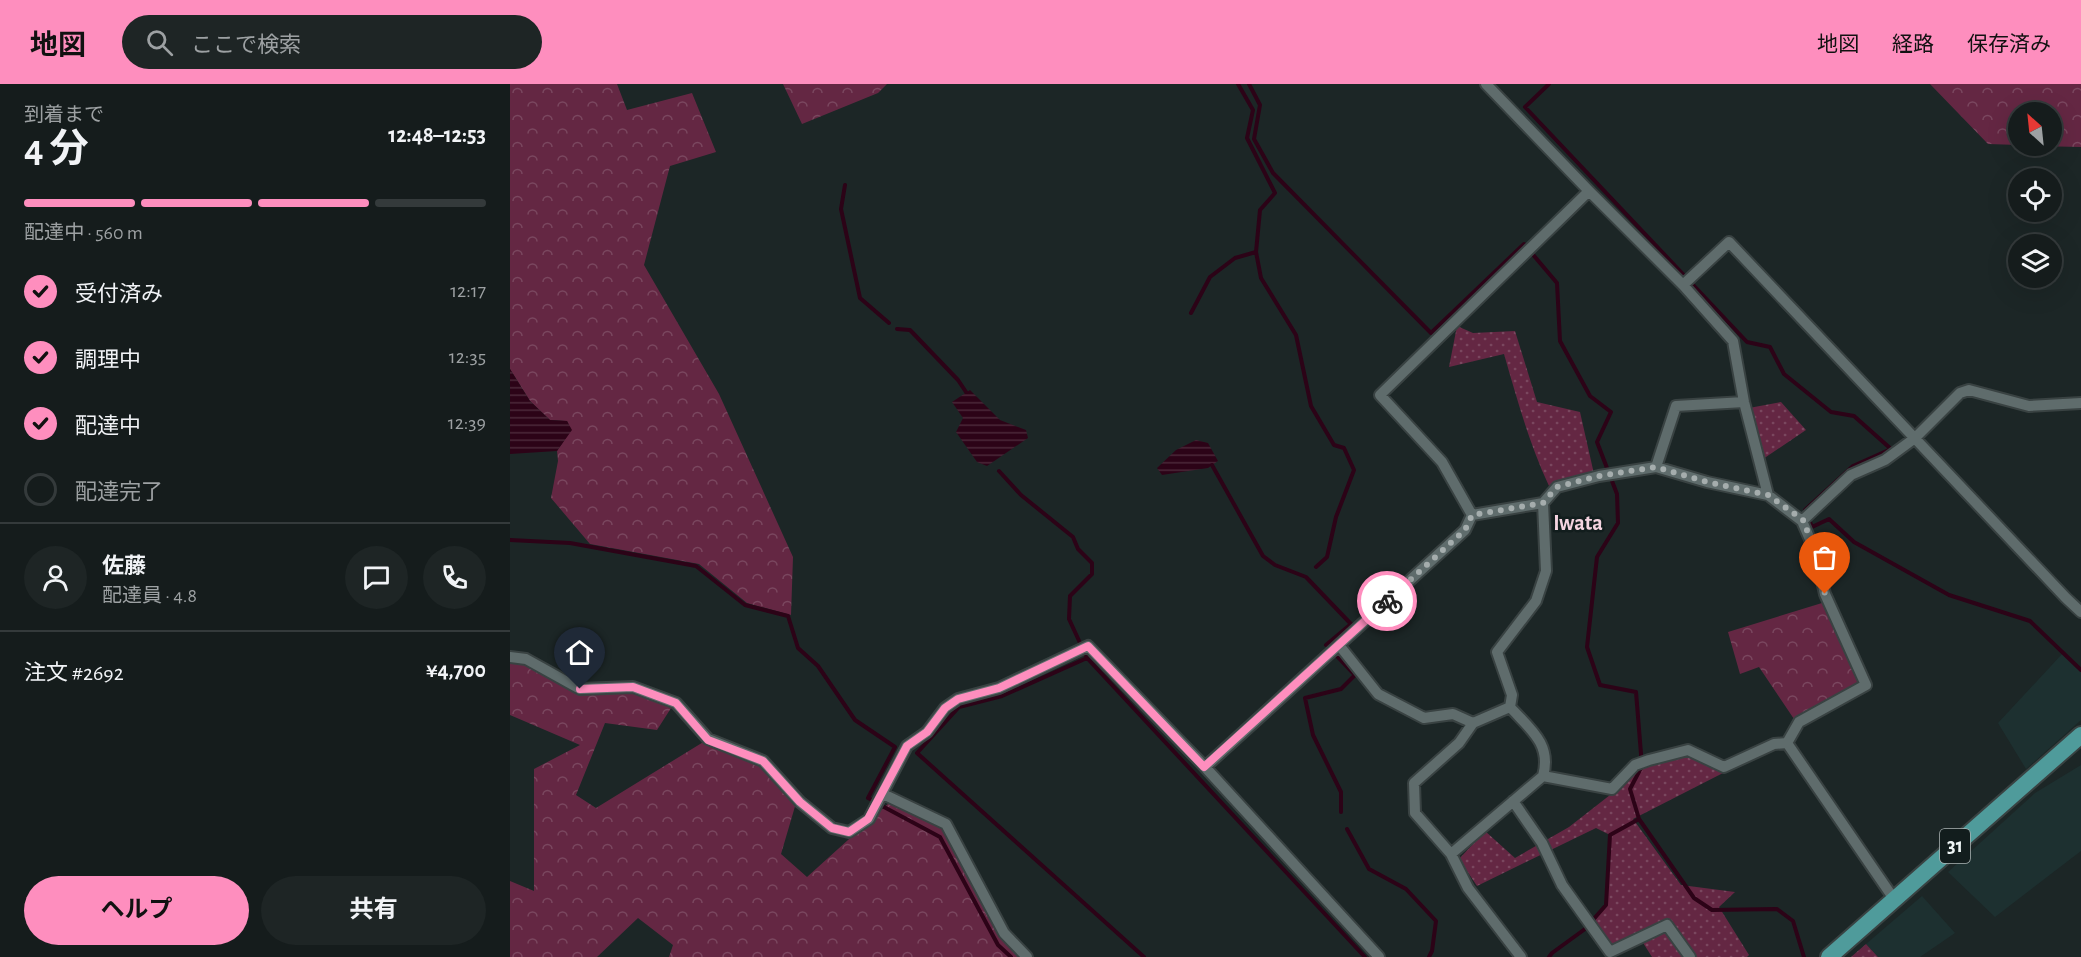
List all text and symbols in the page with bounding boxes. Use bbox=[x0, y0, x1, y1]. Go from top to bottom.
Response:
search box bbox=[122, 15, 542, 69]
icon: search bbox=[143, 26, 176, 59]
text: 地図 bbox=[30, 32, 86, 60]
text: ここで検索 bbox=[191, 34, 301, 56]
text: 地図 bbox=[1817, 34, 1859, 55]
text: 経路 bbox=[1892, 34, 1934, 55]
text: 保存済み bbox=[1967, 34, 2051, 55]
north arrow bbox=[2008, 102, 2062, 156]
map controls bbox=[2008, 102, 2062, 288]
text: 到着まで bbox=[24, 105, 104, 125]
text: 12:48–12:53 bbox=[388, 124, 486, 146]
text: 4 分 bbox=[24, 130, 89, 169]
button: locate bbox=[2008, 168, 2062, 222]
text: 配達中 · 560 m bbox=[24, 223, 143, 243]
button: layers bbox=[2008, 234, 2062, 288]
icon: check bbox=[24, 275, 57, 308]
text: 12:17 bbox=[450, 281, 486, 301]
text: 受付済み bbox=[75, 283, 163, 305]
icon: check bbox=[24, 341, 57, 374]
text: 12:35 bbox=[449, 347, 486, 367]
text: 調理中 bbox=[75, 349, 141, 371]
icon: check bbox=[24, 407, 57, 440]
text: 12:39 bbox=[448, 413, 486, 433]
text: 配達中 bbox=[75, 415, 141, 437]
text: 配達完了 bbox=[75, 481, 163, 503]
district label: Iwata bbox=[1553, 512, 1603, 534]
pin bbox=[1799, 532, 1850, 594]
icon: bag bbox=[1808, 541, 1841, 574]
button: person bbox=[24, 546, 87, 609]
button: chat bbox=[345, 546, 408, 609]
button: phone bbox=[423, 546, 486, 609]
text: 佐藤 bbox=[102, 555, 146, 577]
courier bbox=[1357, 571, 1417, 631]
icon: bike bbox=[1371, 585, 1404, 618]
text: 配達員 · 4.8 bbox=[102, 586, 197, 606]
pin bbox=[554, 627, 605, 689]
icon: home bbox=[563, 636, 596, 669]
text: ¥4,700 bbox=[426, 659, 486, 681]
text: 注文 #2692 bbox=[24, 662, 124, 684]
road number: 31 bbox=[1940, 829, 1970, 863]
button: ヘルプ bbox=[24, 876, 249, 945]
button: 共有 bbox=[261, 876, 486, 945]

